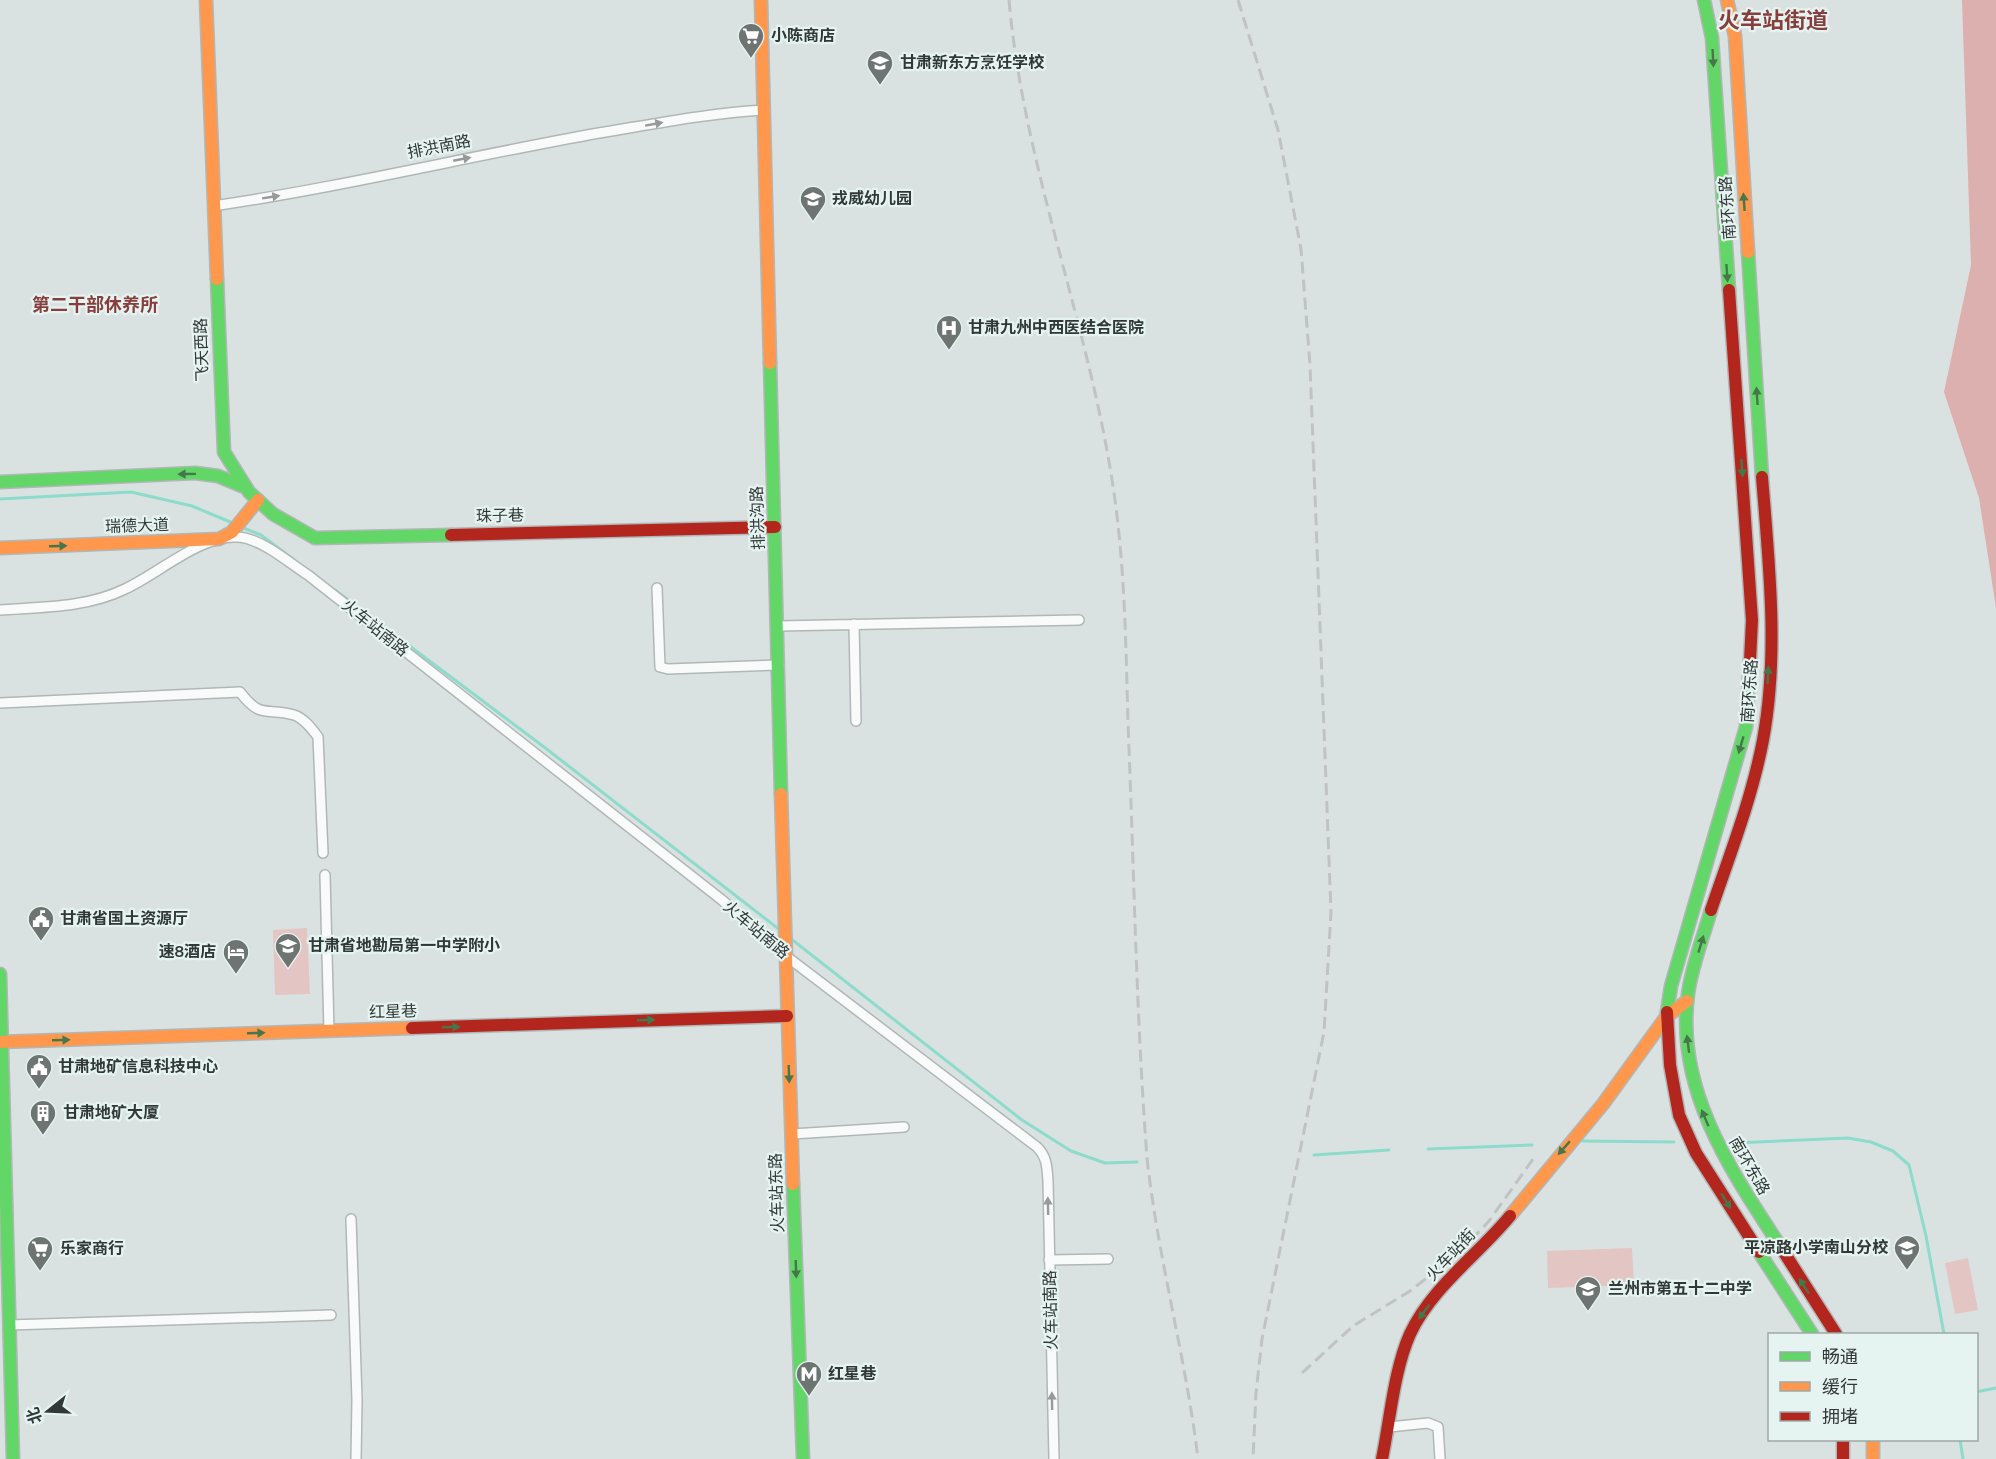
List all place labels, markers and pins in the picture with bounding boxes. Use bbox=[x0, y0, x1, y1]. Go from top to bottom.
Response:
supermarket icon: 小陈商店 bbox=[736, 21, 766, 59]
place label: 小陈商店 bbox=[771, 25, 835, 47]
school or university icon: 甘肃新东方烹饪学校 bbox=[865, 48, 895, 86]
place label: 甘肃新东方烹饪学校 bbox=[900, 52, 1045, 74]
school or university icon: 戎威幼儿园 bbox=[798, 184, 828, 222]
place label: 戎威幼儿园 bbox=[832, 188, 912, 210]
hospital icon: 甘肃九州中西医结合医院 bbox=[934, 313, 964, 351]
place label: 甘肃九州中西医结合医院 bbox=[968, 317, 1144, 339]
public building icon: 甘肃省国土资源厅 bbox=[26, 904, 56, 942]
place label: 甘肃省国土资源厅 bbox=[60, 908, 188, 930]
school or university icon: 甘肃省地勘局第一中学附小 bbox=[273, 931, 303, 969]
place label: 甘肃省地勘局第一中学附小 bbox=[308, 935, 500, 957]
hotel icon: 速8酒店 bbox=[221, 937, 251, 975]
place label: 速8酒店 bbox=[158, 941, 216, 963]
public building icon: 甘肃地矿信息科技中心 bbox=[24, 1052, 54, 1090]
place label: 甘肃地矿信息科技中心 bbox=[58, 1056, 218, 1078]
building icon: 甘肃地矿大厦 bbox=[28, 1098, 58, 1136]
place label: 甘肃地矿大厦 bbox=[63, 1102, 159, 1124]
school or university icon: 平凉路小学南山分校 bbox=[1892, 1233, 1922, 1271]
supermarket icon: 乐家商行 bbox=[25, 1234, 55, 1272]
place label: 平凉路小学南山分校 bbox=[1744, 1237, 1889, 1259]
place label: 乐家商行 bbox=[60, 1238, 124, 1260]
school or university icon: 兰州市第五十二中学 bbox=[1573, 1274, 1603, 1312]
place label: 兰州市第五十二中学 bbox=[1608, 1278, 1752, 1300]
metro station icon: 红星巷 bbox=[794, 1359, 824, 1397]
place label: 红星巷 bbox=[828, 1363, 877, 1385]

